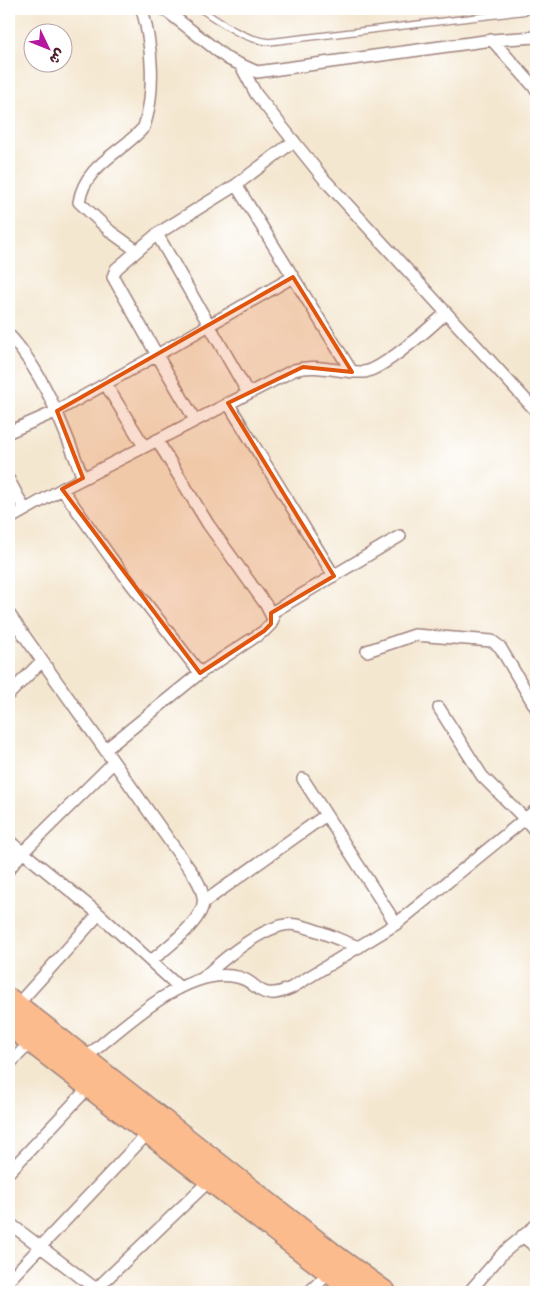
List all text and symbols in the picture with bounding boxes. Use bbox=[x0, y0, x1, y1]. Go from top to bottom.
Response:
north arrow bbox=[22, 22, 72, 72]
text: ش bbox=[46, 45, 69, 68]

